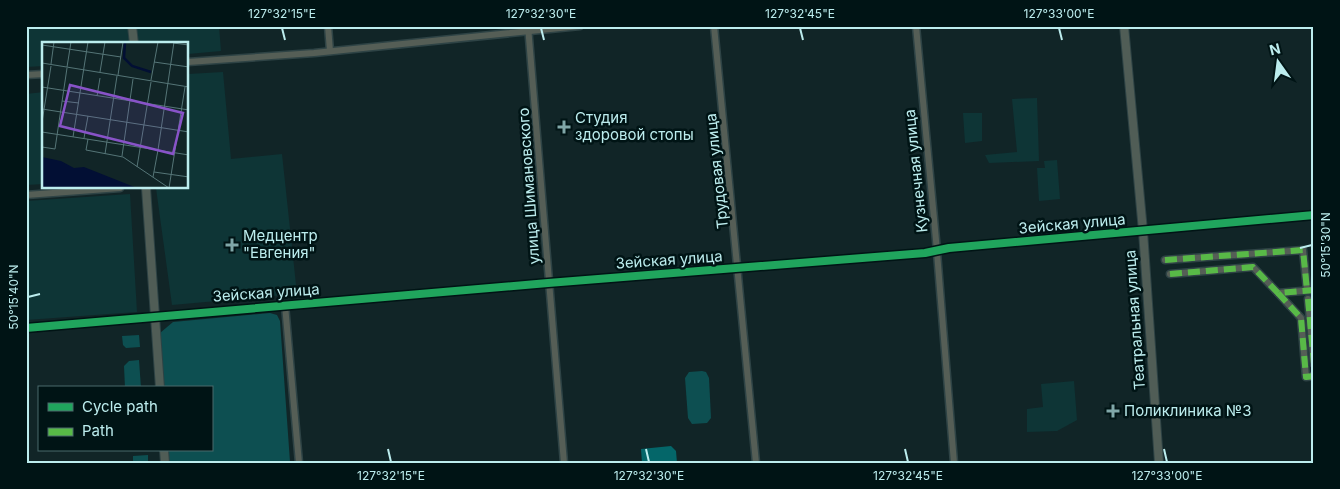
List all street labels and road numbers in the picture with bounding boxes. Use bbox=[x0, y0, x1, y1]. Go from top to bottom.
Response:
street label: улица Шимановского bbox=[514, 107, 543, 265]
street label: Кузнечная улица bbox=[900, 108, 931, 234]
street label: Трудовая улица bbox=[701, 112, 732, 230]
street label: Зейская улица bbox=[1018, 209, 1126, 238]
street label: Зейская улица bbox=[615, 246, 723, 273]
street label: Театральная улица bbox=[1120, 249, 1149, 391]
street label: Зейская улица bbox=[212, 279, 320, 306]

